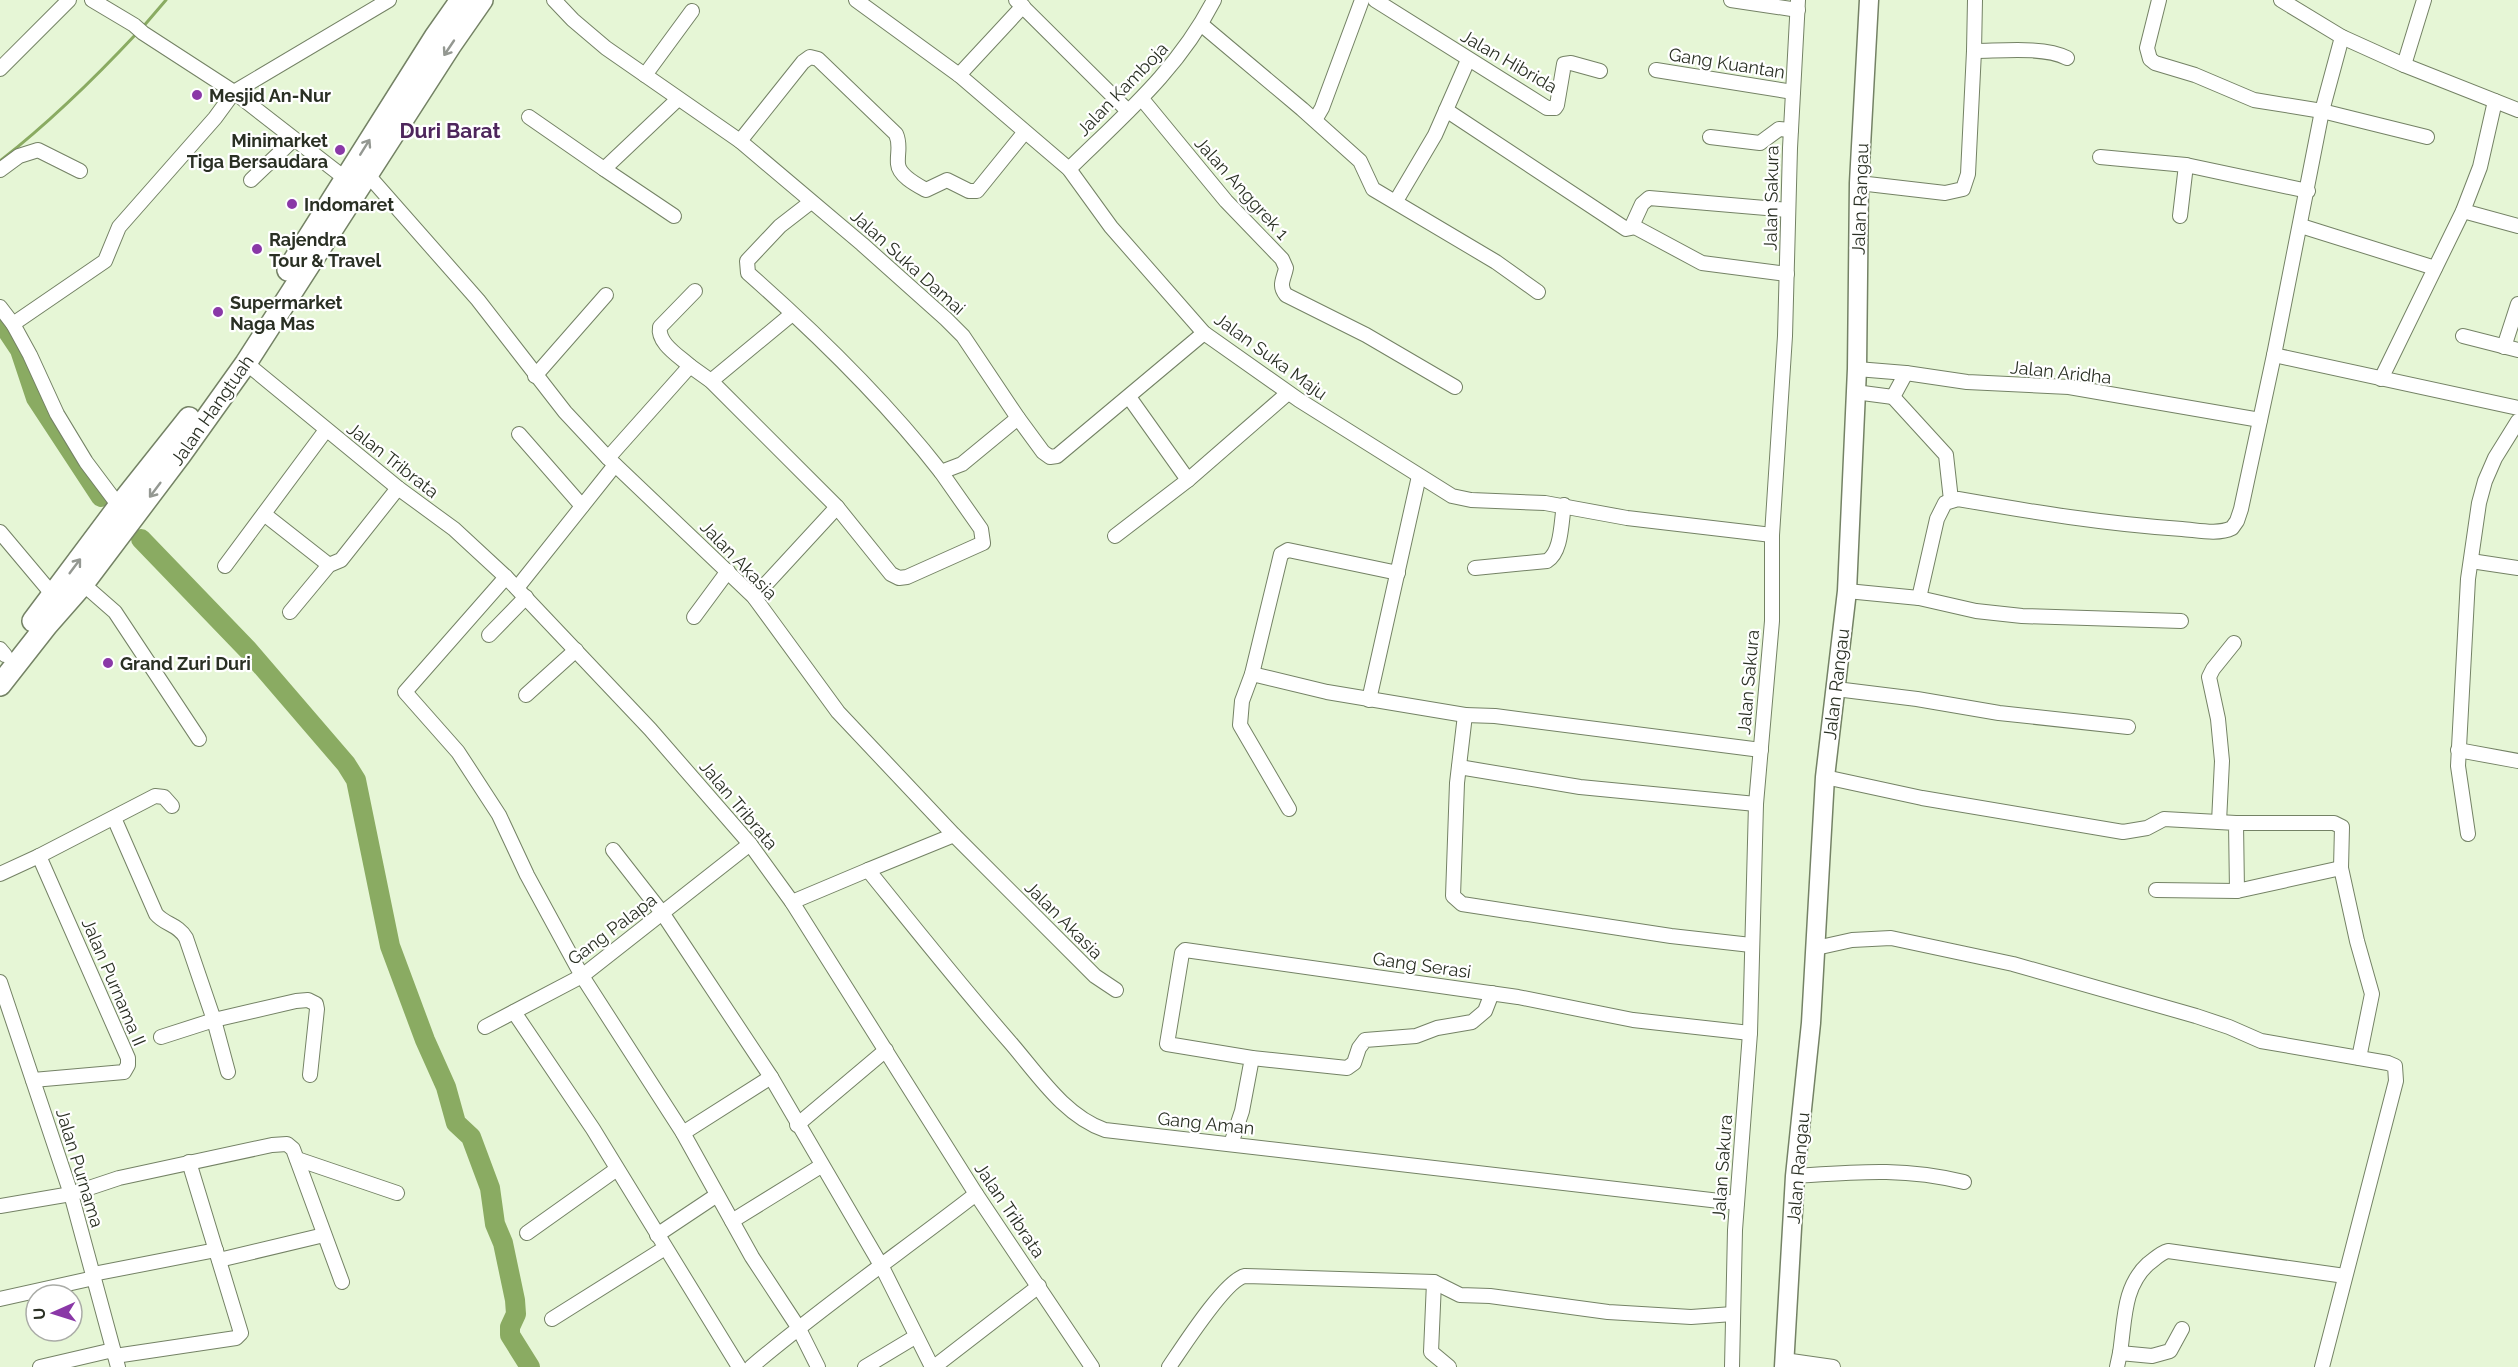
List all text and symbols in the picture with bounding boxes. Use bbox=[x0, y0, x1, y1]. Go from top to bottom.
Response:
street label: Jalan Hibrida bbox=[1457, 25, 1561, 97]
street label: Jalan Kamboja bbox=[1072, 38, 1172, 140]
one-way arrow bbox=[443, 39, 455, 56]
street label: Gang Kuantan bbox=[1667, 43, 1787, 83]
place label: Mesjid An-Nur bbox=[209, 85, 331, 106]
marker: Mesjid An-Nur bbox=[190, 88, 204, 102]
district label: Duri Barat bbox=[400, 118, 500, 143]
place label: Minimarket Tiga Bersaudara bbox=[187, 130, 328, 172]
street label: Jalan Anggrek 1 bbox=[1190, 132, 1294, 244]
one-way arrow bbox=[360, 139, 372, 156]
marker: Minimarket Tiga Bersaudara bbox=[333, 143, 347, 157]
street label: Jalan Rangau bbox=[1848, 143, 1872, 255]
street label: Jalan Sakura bbox=[1760, 145, 1782, 251]
place label: Indomaret bbox=[304, 194, 394, 215]
marker: Indomaret bbox=[285, 197, 299, 211]
street label: Jalan Suka Damai bbox=[847, 205, 969, 319]
place label: Rajendra Tour & Travel bbox=[269, 229, 381, 271]
marker: Rajendra Tour & Travel bbox=[250, 242, 264, 256]
place label: Supermarket Naga Mas bbox=[230, 292, 343, 334]
marker: Supermarket Naga Mas bbox=[211, 305, 225, 319]
street label: Jalan Suka Maju bbox=[1211, 308, 1331, 404]
street label: Jalan Hangtuah bbox=[166, 351, 258, 469]
street label: Jalan Aridha bbox=[2009, 356, 2113, 388]
street label: Jalan Tribrata bbox=[343, 418, 443, 502]
one-way arrow bbox=[148, 481, 161, 497]
street label: Jalan Akasia bbox=[696, 516, 782, 604]
one-way arrow bbox=[69, 558, 81, 574]
street label: Jalan Rangau bbox=[1819, 627, 1853, 741]
street label: Jalan Sakura bbox=[1733, 629, 1763, 735]
place label: Grand Zuri Duri bbox=[120, 653, 251, 674]
marker: Grand Zuri Duri bbox=[101, 656, 115, 670]
street label: Jalan Tribrata bbox=[696, 756, 782, 854]
street label: Jalan Akasia bbox=[1021, 877, 1107, 963]
street label: Gang Palapa bbox=[564, 889, 660, 969]
street label: Jalan Purnama II bbox=[78, 915, 150, 1049]
street label: Gang Serasi bbox=[1371, 948, 1473, 982]
street label: Jalan Purnama bbox=[52, 1106, 108, 1230]
street label: Gang Aman bbox=[1156, 1107, 1256, 1139]
street label: Jalan Rangau bbox=[1783, 1111, 1813, 1225]
street label: Jalan Sakura bbox=[1708, 1114, 1736, 1220]
street label: Jalan Tribrata bbox=[970, 1158, 1050, 1262]
north arrow bbox=[24, 1283, 84, 1343]
text: U bbox=[30, 1307, 49, 1320]

